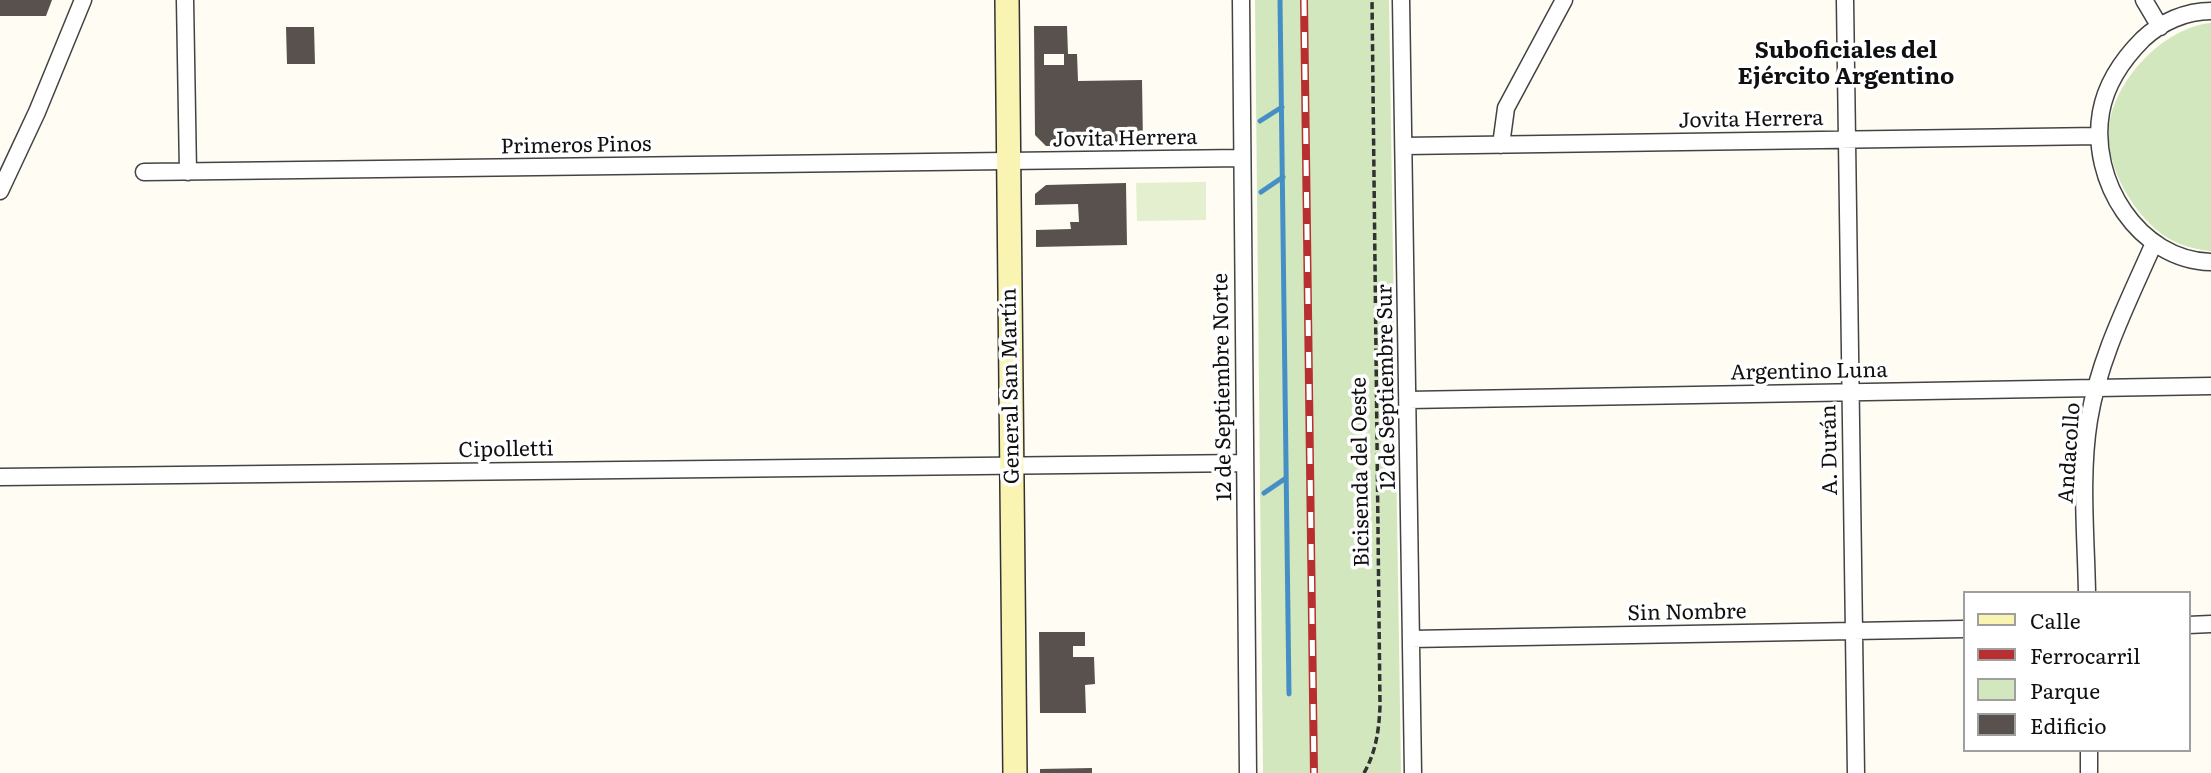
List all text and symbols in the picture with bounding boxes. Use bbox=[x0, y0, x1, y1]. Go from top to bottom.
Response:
district label: Suboficiales del Ejército Argentino bbox=[1738, 37, 1954, 91]
street label: Jovita Herrera bbox=[1678, 106, 1824, 134]
street label: Jovita Herrera bbox=[1052, 125, 1198, 153]
street label: Primeros Pinos bbox=[500, 132, 652, 160]
street label: 12 de Septiembre Norte bbox=[1208, 273, 1238, 501]
street label: 12 de Septiembre Sur bbox=[1373, 284, 1401, 490]
street label: General San Martín bbox=[997, 288, 1025, 484]
street label: Argentino Luna bbox=[1730, 358, 1888, 386]
street label: Bicisenda del Oeste bbox=[1347, 377, 1375, 567]
street label: Andacollo bbox=[2054, 402, 2086, 504]
street label: A. Durán bbox=[1817, 404, 1843, 496]
street label: Cipolletti bbox=[458, 437, 554, 463]
legend bbox=[1962, 591, 2190, 752]
street label: Sin Nombre bbox=[1627, 599, 1747, 627]
text: Calle bbox=[2030, 604, 2081, 635]
text: Ferrocarril bbox=[2030, 639, 2140, 670]
text: Parque bbox=[2030, 674, 2100, 705]
text: Edificio bbox=[2030, 709, 2106, 740]

